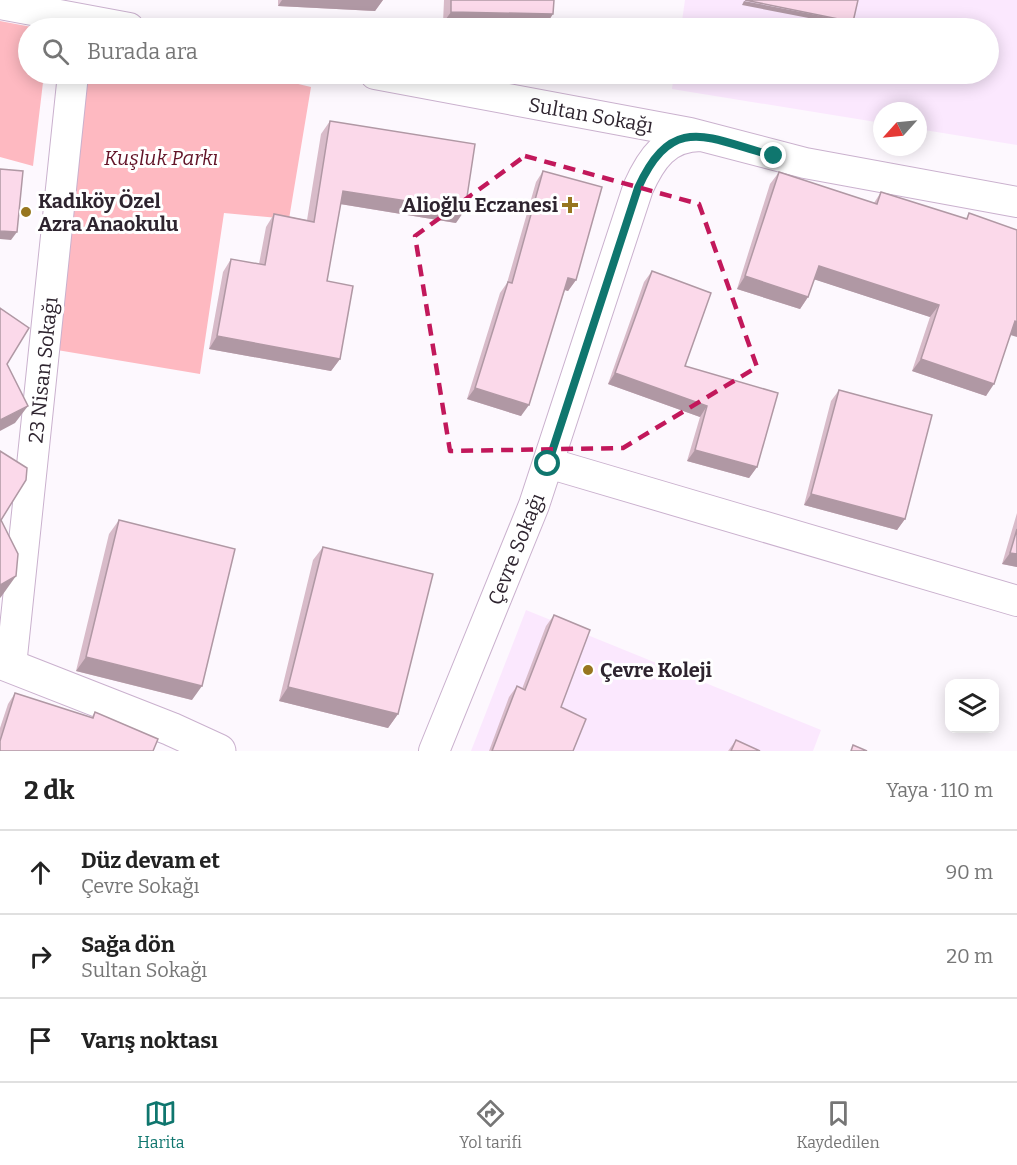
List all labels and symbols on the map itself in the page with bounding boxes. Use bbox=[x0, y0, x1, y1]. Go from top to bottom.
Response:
street label: Sultan Sokağı bbox=[527, 92, 655, 138]
north arrow bbox=[873, 102, 927, 156]
route end bbox=[760, 142, 786, 168]
park label: Kuşluk Parkı bbox=[104, 146, 218, 170]
place label: Kadıköy Özel Azra Anaokulu bbox=[38, 189, 179, 236]
place label: Alioğlu Eczanesi bbox=[402, 193, 559, 217]
marker: Alioğlu Eczanesi bbox=[563, 198, 577, 212]
marker: Kadıköy Özel Azra Anaokulu bbox=[19, 205, 33, 219]
street label: 23 Nisan Sokağı bbox=[23, 296, 63, 444]
route start bbox=[534, 450, 560, 476]
street label: Çevre Sokağı bbox=[483, 490, 549, 608]
place label: Çevre Koleji bbox=[600, 658, 712, 682]
marker: Çevre Koleji bbox=[581, 663, 595, 677]

